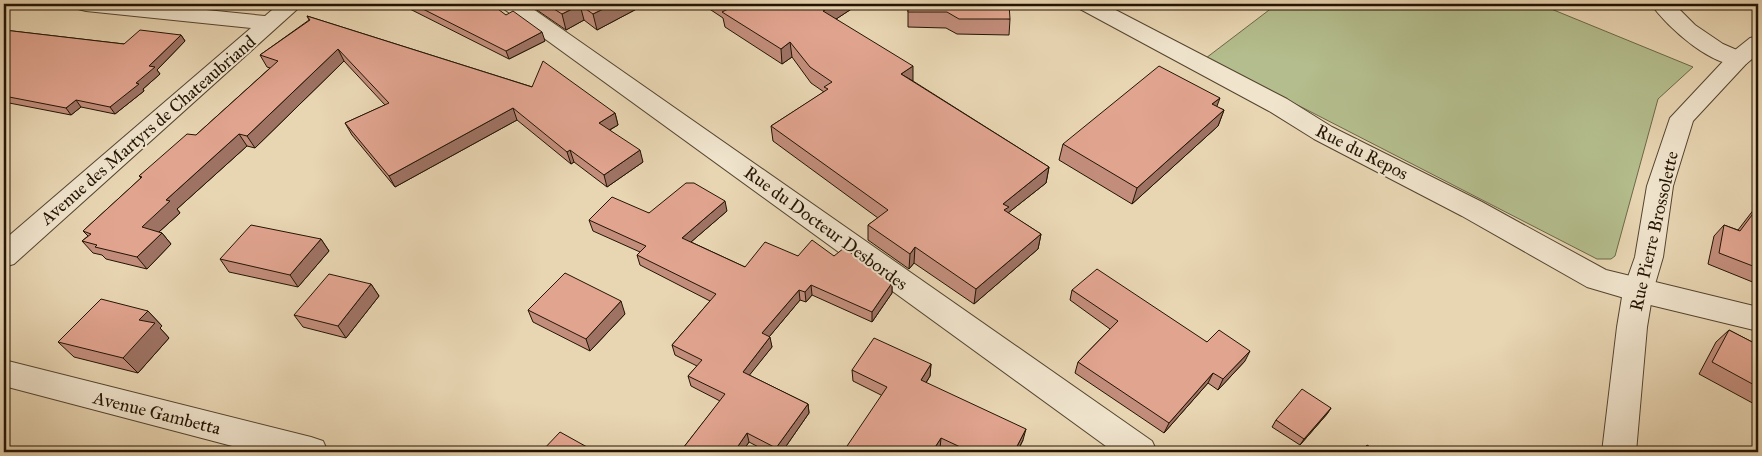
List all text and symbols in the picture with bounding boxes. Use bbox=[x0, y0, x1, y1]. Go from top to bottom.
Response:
street label: Avenue des Martyrs de Chateaubriand bbox=[35, 31, 260, 230]
street label: Rue du Repos bbox=[1312, 119, 1412, 185]
street label: Rue Pierre Brossolette bbox=[1625, 149, 1683, 313]
street label: Rue du Docteur Desbordes bbox=[740, 161, 912, 295]
street label: Avenue Gambetta bbox=[90, 386, 223, 440]

